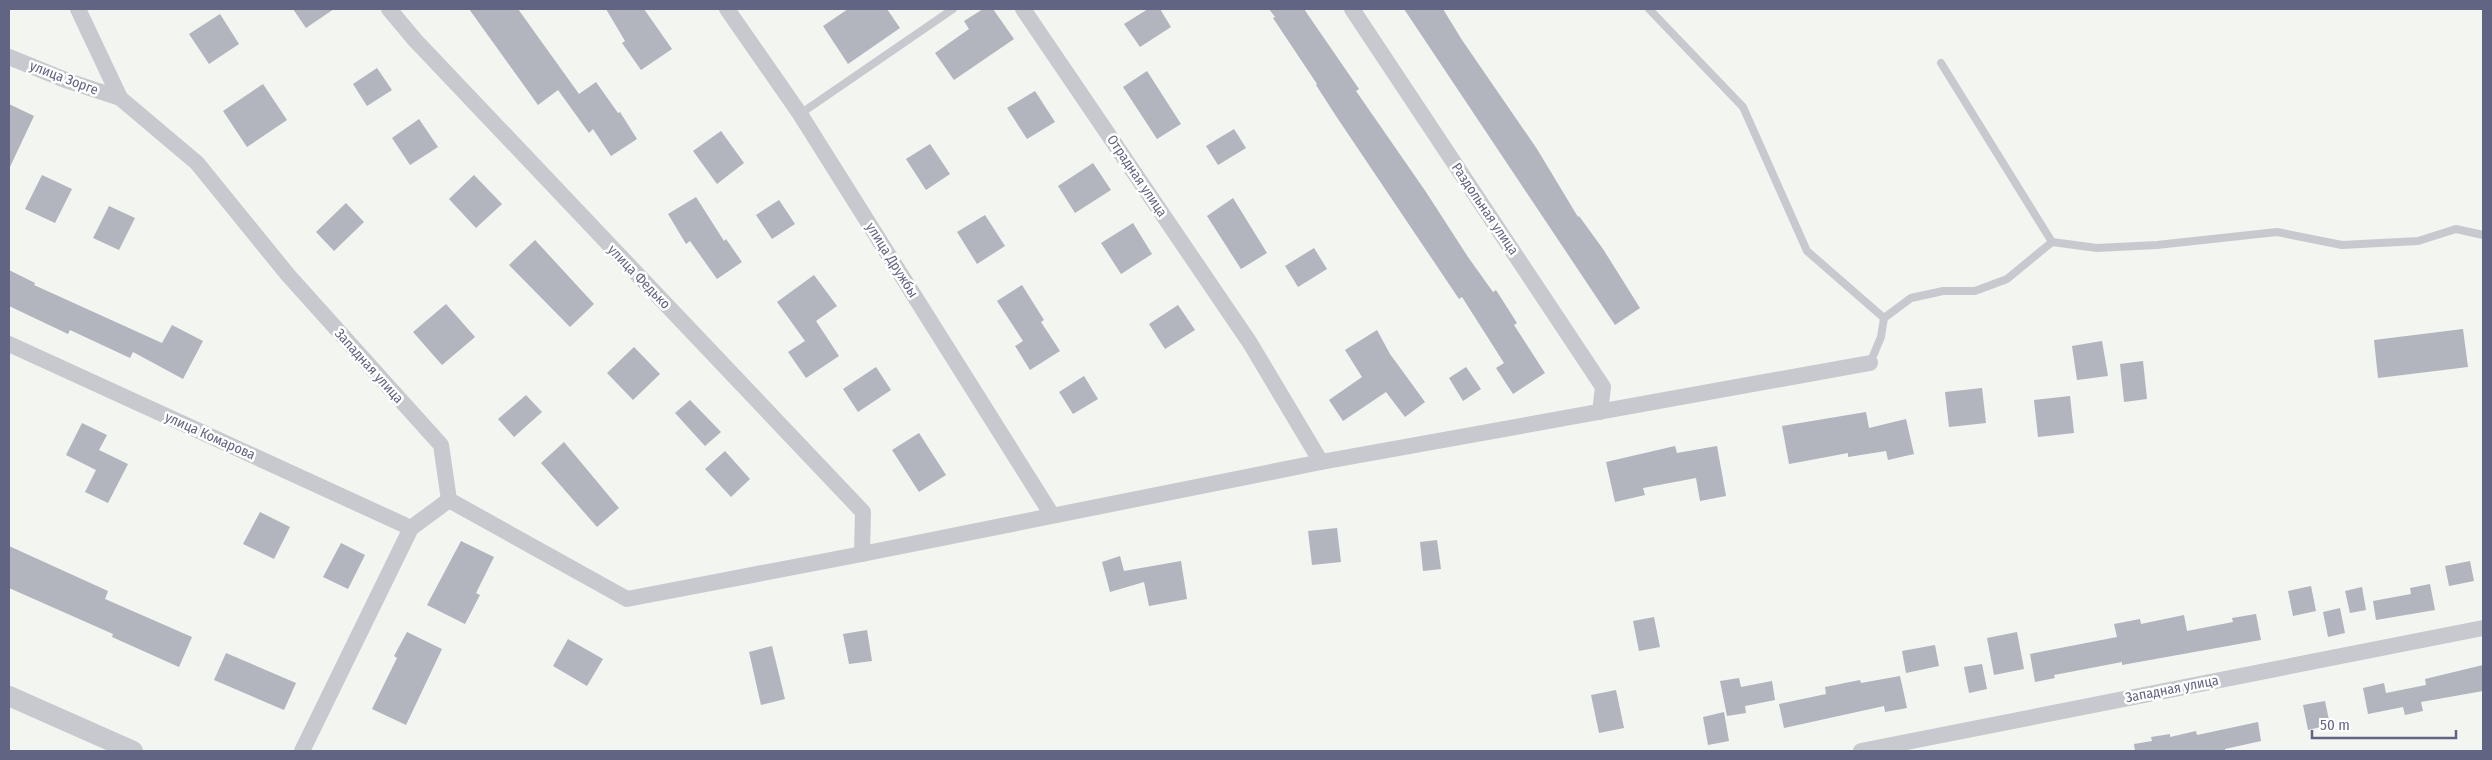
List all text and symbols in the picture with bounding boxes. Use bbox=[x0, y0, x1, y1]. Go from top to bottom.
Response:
street label: улица Зорге bbox=[27, 57, 101, 99]
street label: Отрадная улица bbox=[1103, 132, 1171, 220]
street label: Раздольная улица bbox=[1448, 160, 1522, 258]
street label: улица Дружбы bbox=[862, 219, 922, 301]
street label: улица Федько bbox=[604, 241, 674, 313]
street label: Западная улица bbox=[331, 325, 407, 407]
street label: улица Комарова bbox=[162, 409, 258, 464]
street label: Западная улица bbox=[2124, 672, 2220, 706]
scale bar bbox=[2312, 708, 2456, 740]
text: 50 m bbox=[2320, 716, 2350, 734]

